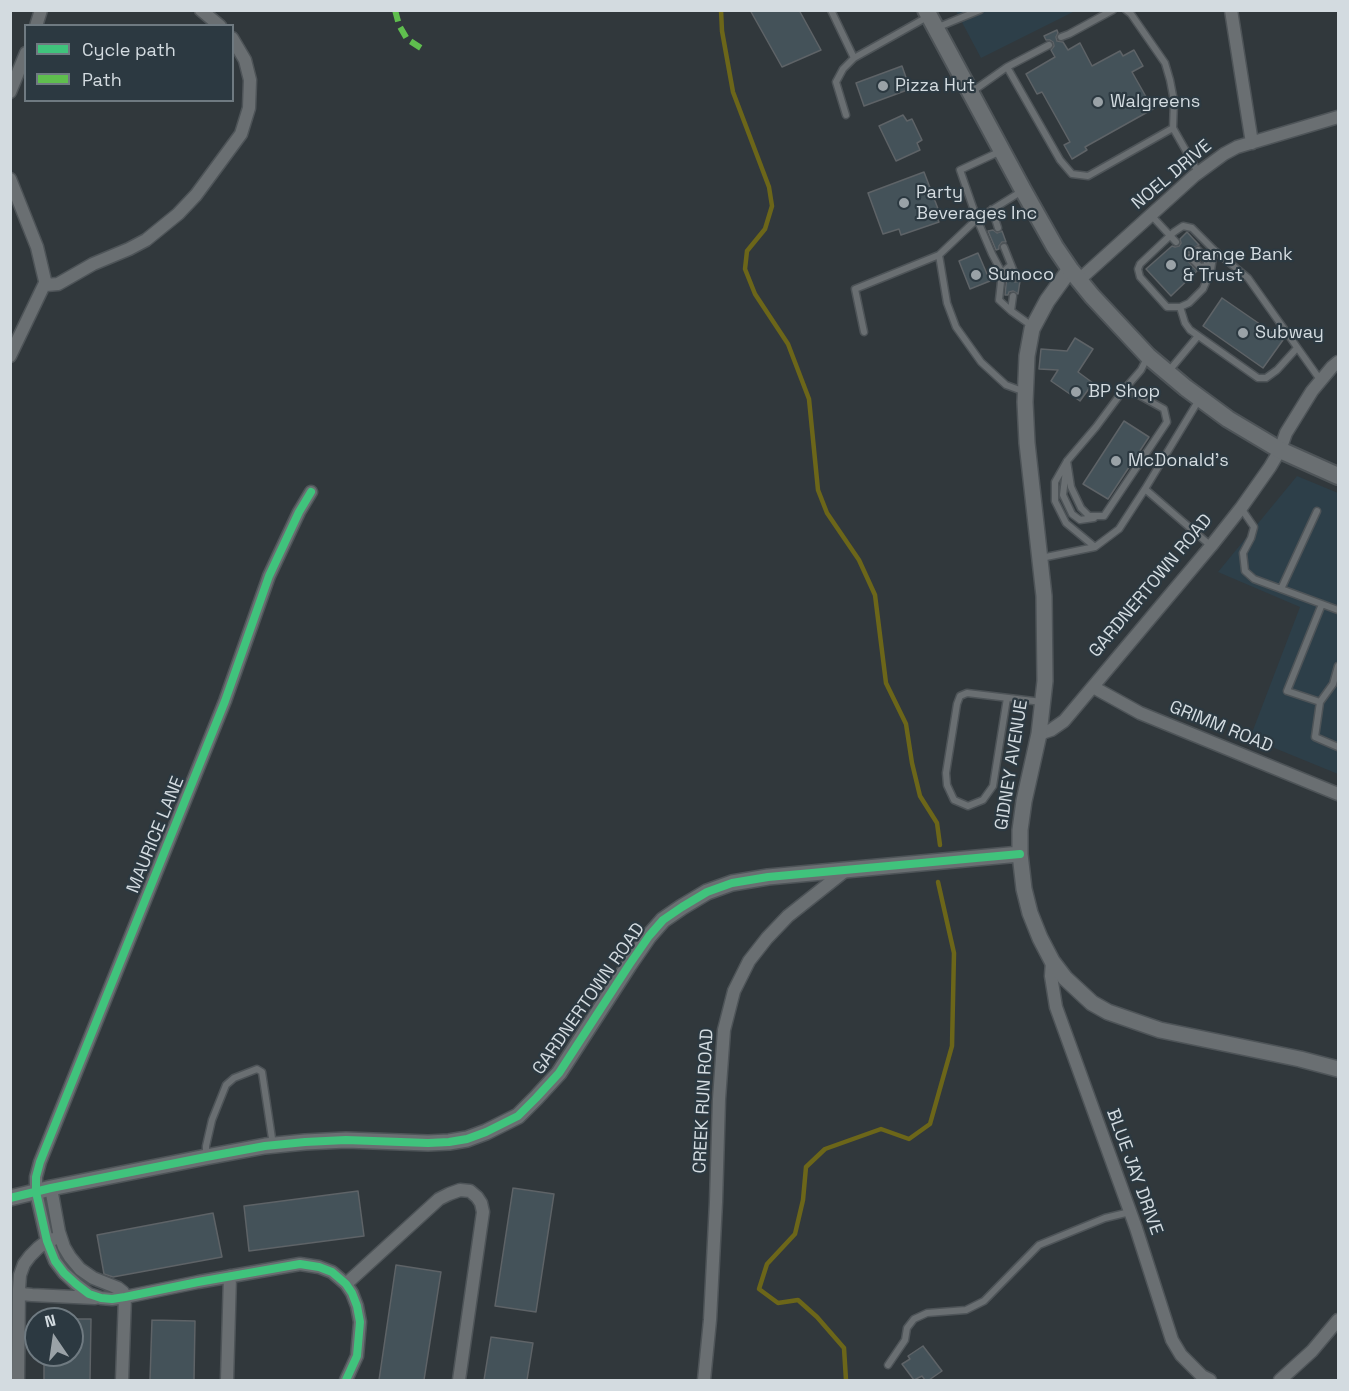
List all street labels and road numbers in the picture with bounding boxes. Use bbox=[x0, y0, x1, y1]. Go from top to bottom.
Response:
street label: NOEL DRIVE bbox=[1128, 135, 1216, 215]
street label: GARDNERTOWN ROAD bbox=[1085, 510, 1217, 662]
street label: GRIMM ROAD bbox=[1166, 696, 1276, 758]
street label: GIDNEY AVENUE bbox=[991, 698, 1033, 832]
street label: MAURICE LANE bbox=[123, 773, 189, 897]
street label: GARDNERTOWN ROAD bbox=[528, 919, 650, 1079]
street label: CREEK RUN ROAD bbox=[689, 1028, 719, 1174]
street label: BLUE JAY DRIVE bbox=[1101, 1106, 1167, 1238]

